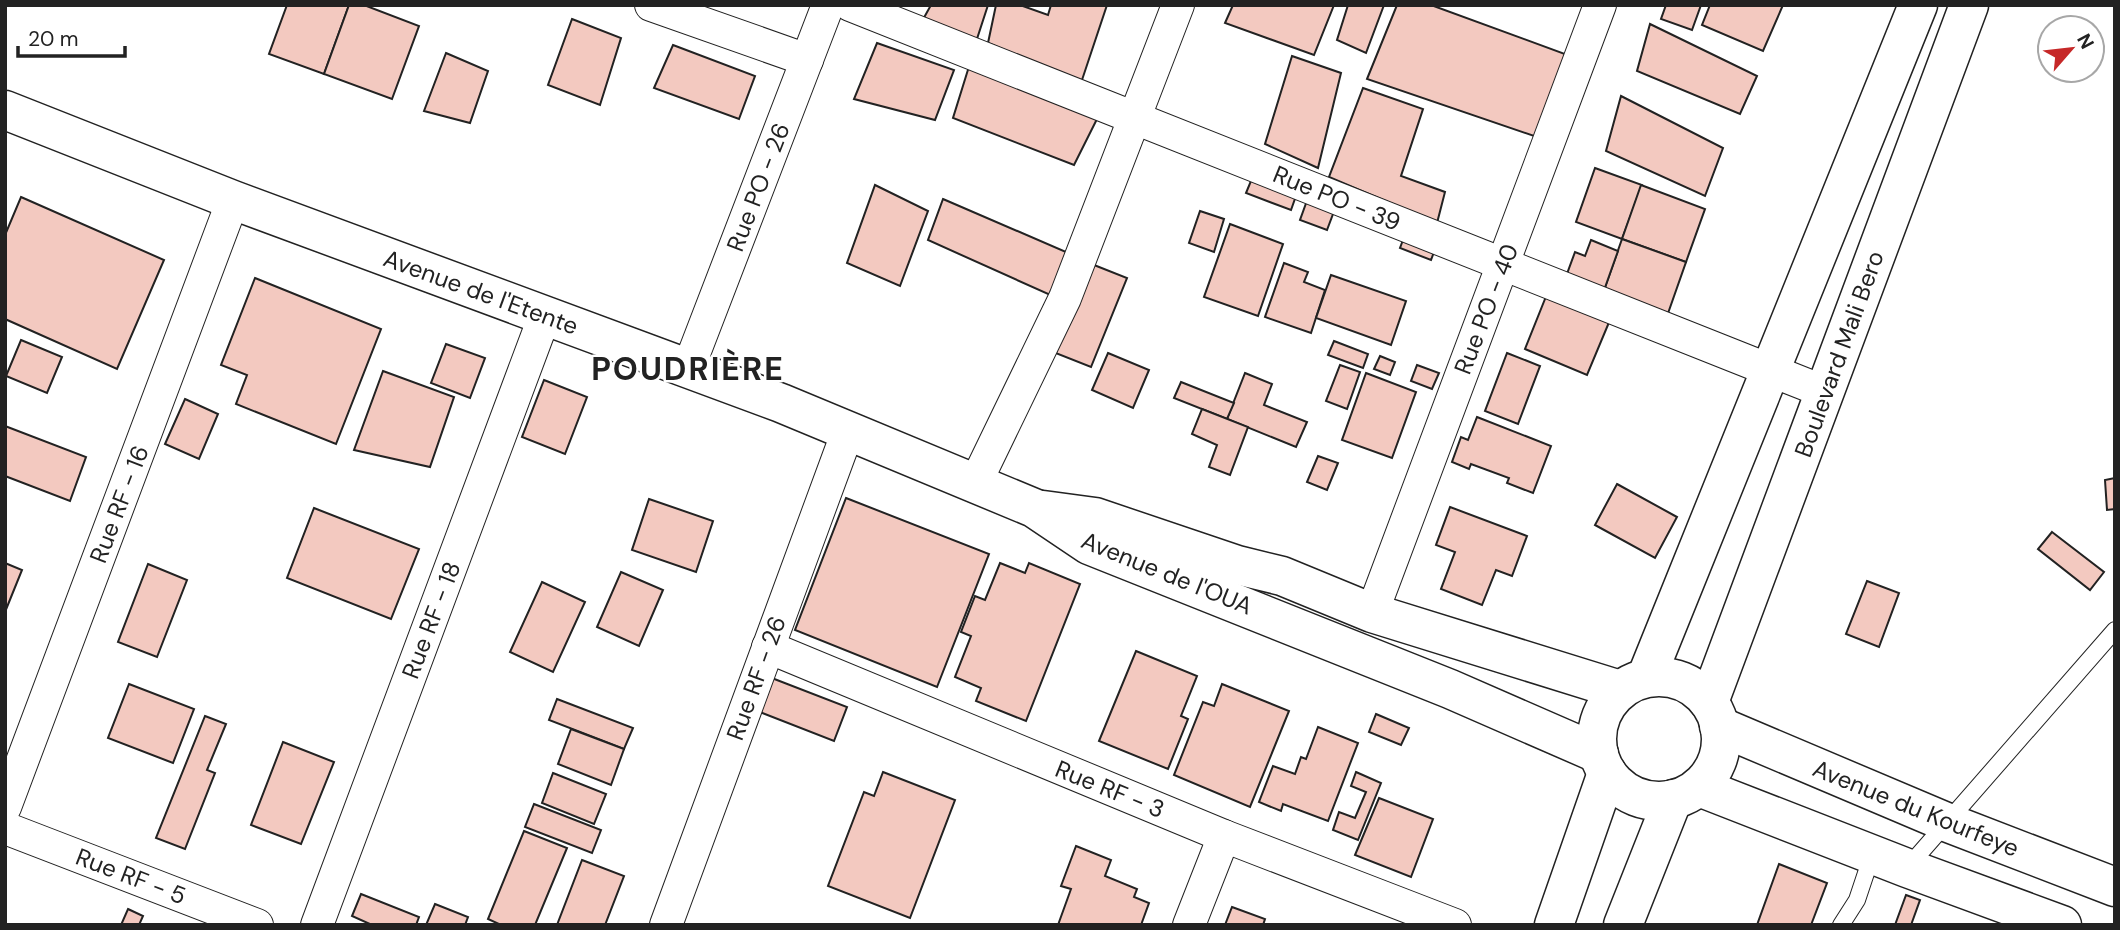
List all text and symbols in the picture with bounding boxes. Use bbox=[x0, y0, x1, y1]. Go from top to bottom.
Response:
scale bar bbox=[18, 14, 124, 58]
north arrow bbox=[2036, 14, 2106, 84]
text: 20 m bbox=[28, 25, 79, 53]
text: N bbox=[2071, 29, 2100, 53]
street label: Rue PO - 26 bbox=[719, 118, 797, 256]
street label: Rue PO - 39 bbox=[1269, 158, 1405, 238]
street label: Rue PO - 40 bbox=[1447, 239, 1525, 379]
street label: Avenue de l'Etente bbox=[379, 242, 583, 342]
street label: Boulevard Mali Bero bbox=[1787, 247, 1891, 461]
district label: POUDRIÈRE bbox=[591, 348, 785, 390]
street label: Rue RF - 16 bbox=[82, 441, 156, 567]
street label: Avenue de l'OUA bbox=[1077, 525, 1257, 621]
street label: Rue RF - 18 bbox=[394, 557, 468, 683]
street label: Rue RF - 26 bbox=[719, 612, 793, 744]
street label: Avenue du Kourfeye bbox=[1808, 752, 2024, 864]
street label: Rue RF - 3 bbox=[1051, 753, 1169, 825]
street label: Rue RF - 5 bbox=[72, 841, 190, 911]

